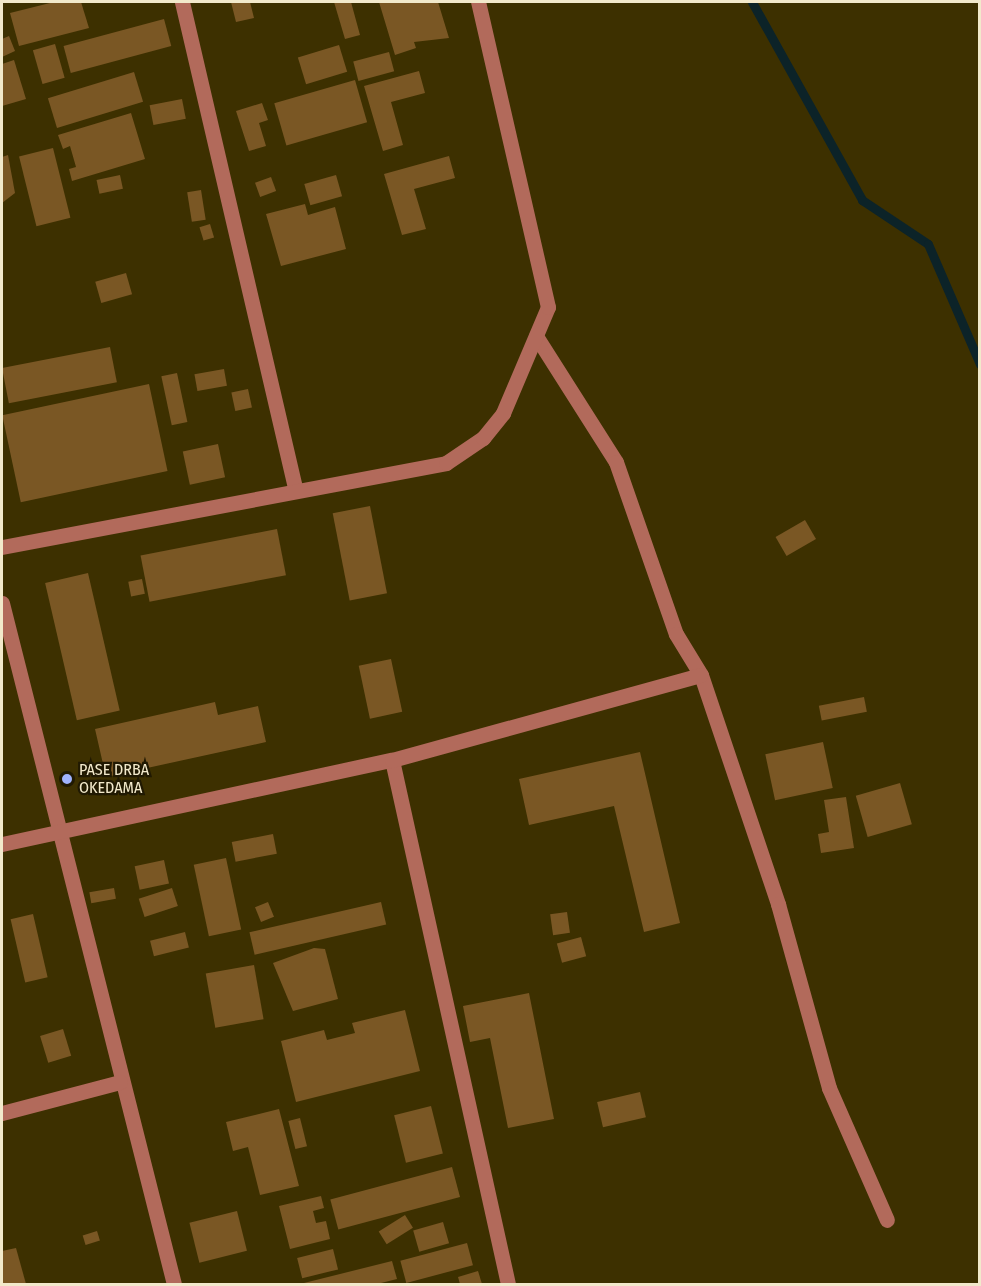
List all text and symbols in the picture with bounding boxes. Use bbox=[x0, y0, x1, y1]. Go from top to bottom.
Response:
place label: PASE DRBA OKEDAMA bbox=[79, 760, 149, 798]
marker: PASE DRBA OKEDAMA bbox=[60, 772, 74, 786]

